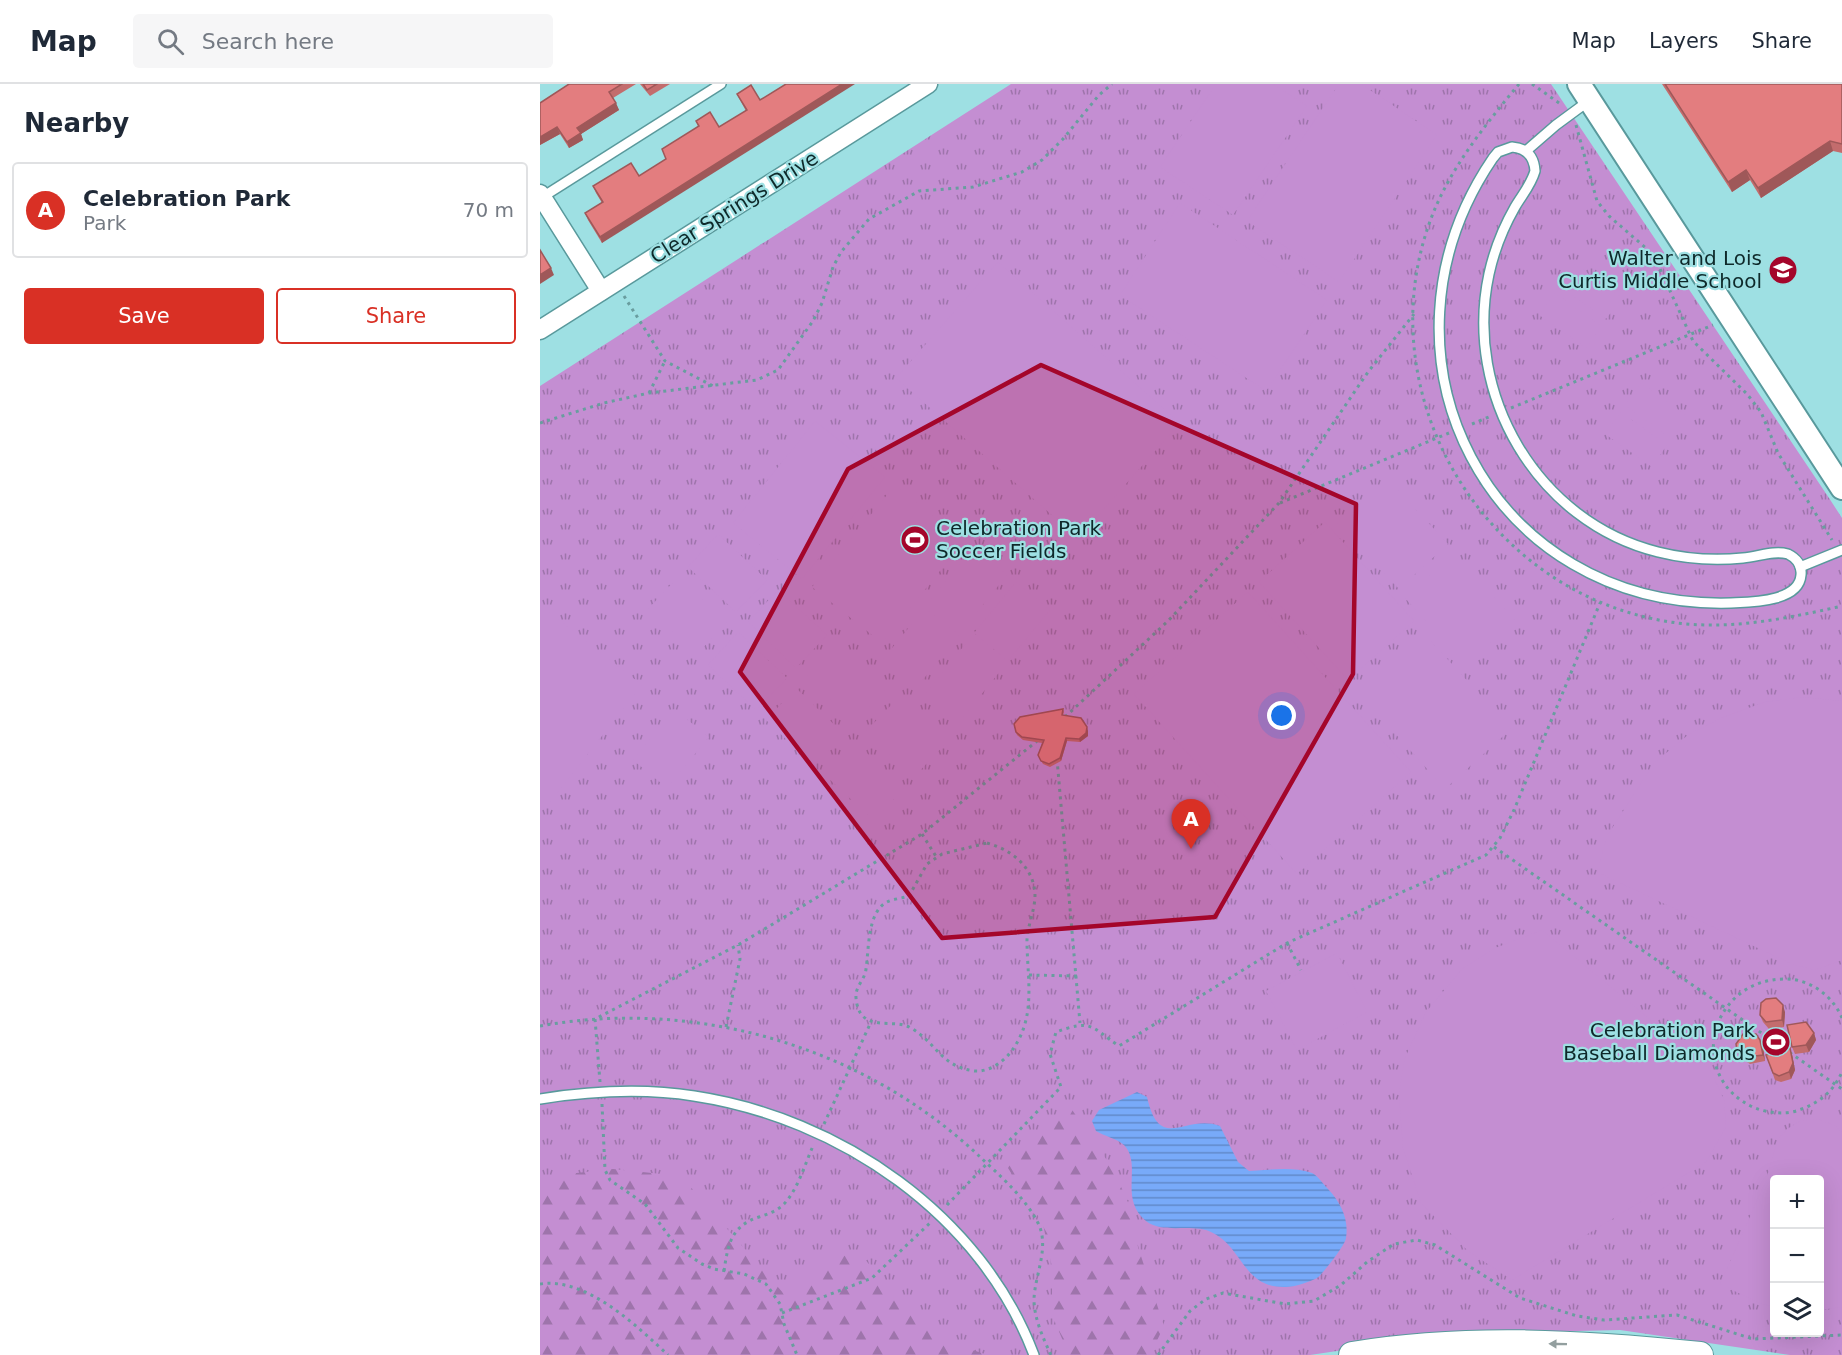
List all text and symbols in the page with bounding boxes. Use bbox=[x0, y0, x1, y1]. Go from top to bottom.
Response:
search box bbox=[133, 14, 553, 68]
text: Map bbox=[30, 25, 97, 58]
icon: search bbox=[154, 25, 187, 58]
text: Search here bbox=[202, 29, 334, 54]
text: Map bbox=[1572, 29, 1616, 53]
text: Layers bbox=[1649, 29, 1718, 53]
text: Share bbox=[1751, 29, 1812, 53]
text: Nearby bbox=[24, 108, 129, 138]
street label: Clear Springs Drive bbox=[646, 146, 822, 268]
text: Celebration Park bbox=[83, 186, 290, 211]
text: A bbox=[38, 198, 53, 222]
text: 70 m bbox=[463, 198, 514, 222]
text: Park bbox=[83, 211, 126, 235]
place label: Walter and Lois Curtis Middle School bbox=[1558, 246, 1762, 293]
school or university icon: Walter and Lois Curtis Middle School bbox=[1767, 254, 1799, 286]
button: Save bbox=[24, 288, 264, 344]
button: Share bbox=[276, 288, 516, 344]
place label: Celebration Park Soccer Fields bbox=[936, 516, 1102, 563]
sports icon: Celebration Park Soccer Fields bbox=[899, 524, 931, 556]
your location bbox=[1267, 701, 1296, 730]
pin: A bbox=[1172, 800, 1210, 849]
place label: Celebration Park Baseball Diamonds bbox=[1563, 1018, 1755, 1065]
sports icon: Celebration Park Baseball Diamonds bbox=[1760, 1026, 1792, 1058]
map controls bbox=[1770, 1175, 1824, 1337]
button: + bbox=[1770, 1175, 1824, 1229]
button: − bbox=[1770, 1229, 1824, 1283]
button: layers bbox=[1770, 1283, 1824, 1337]
one-way arrow bbox=[1548, 1339, 1567, 1349]

